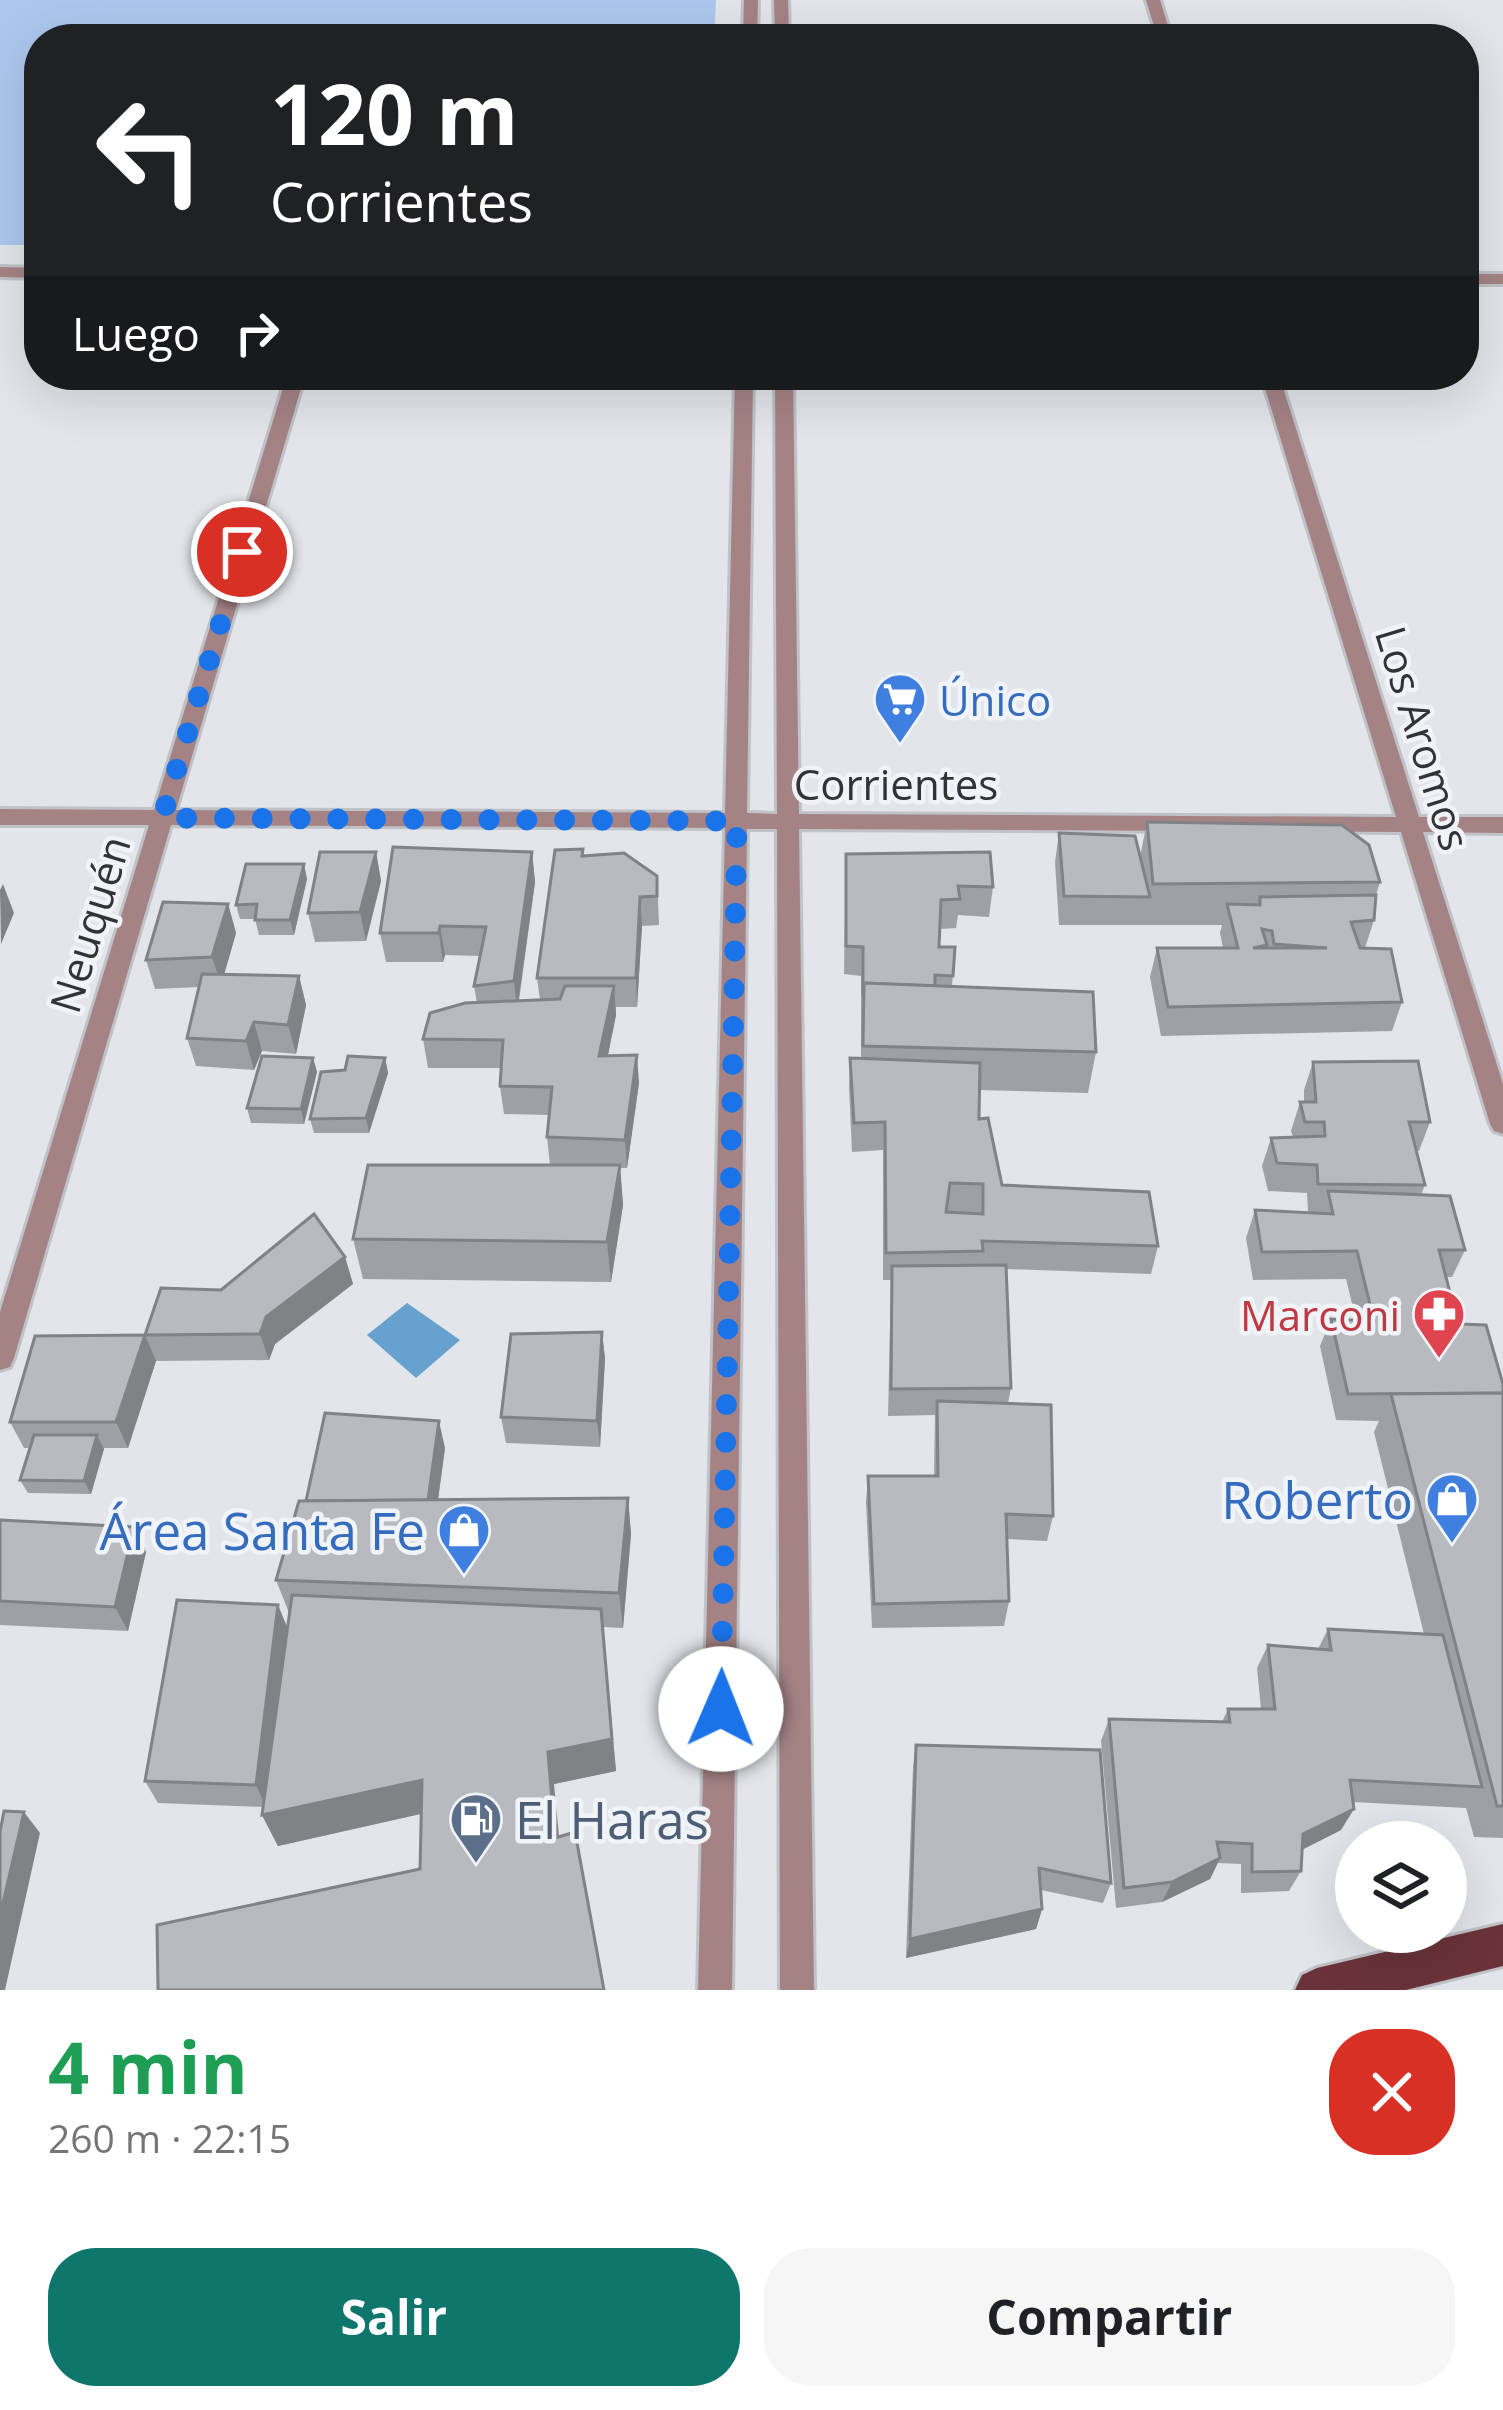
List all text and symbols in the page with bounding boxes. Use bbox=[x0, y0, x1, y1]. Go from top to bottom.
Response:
text: 120 m bbox=[270, 55, 518, 170]
icon: left bbox=[72, 72, 228, 228]
text: Corrientes bbox=[270, 164, 533, 238]
icon: right bbox=[224, 300, 290, 366]
text: Luego bbox=[72, 303, 200, 364]
pin bbox=[191, 501, 293, 603]
icon: arrive bbox=[209, 519, 275, 585]
street label: Los Aromos bbox=[1363, 619, 1485, 857]
supermarket icon: Único bbox=[872, 671, 928, 745]
place label: Único bbox=[939, 671, 1051, 728]
street label: Corrientes bbox=[794, 755, 998, 812]
street label: Neuquén bbox=[35, 829, 143, 1019]
place label: Marconi bbox=[1240, 1286, 1400, 1343]
pharmacy icon: Marconi bbox=[1411, 1286, 1467, 1360]
place label: Roberto bbox=[1221, 1464, 1413, 1534]
shop icon: Roberto bbox=[1424, 1471, 1480, 1545]
place label: Área Santa Fe bbox=[99, 1495, 425, 1565]
shop icon: Área Santa Fe bbox=[436, 1502, 492, 1576]
position arrow bbox=[658, 1646, 784, 1772]
place label: El Haras bbox=[515, 1784, 709, 1854]
fuel station icon: El Haras bbox=[448, 1791, 504, 1865]
map controls bbox=[1335, 1821, 1467, 1953]
button: layers bbox=[1335, 1821, 1467, 1953]
text: 4 min bbox=[48, 2017, 248, 2115]
button: close bbox=[1329, 2029, 1455, 2155]
text: 260 m · 22:15 bbox=[48, 2111, 291, 2164]
button: Salir bbox=[48, 2248, 740, 2386]
button: Compartir bbox=[764, 2248, 1455, 2386]

